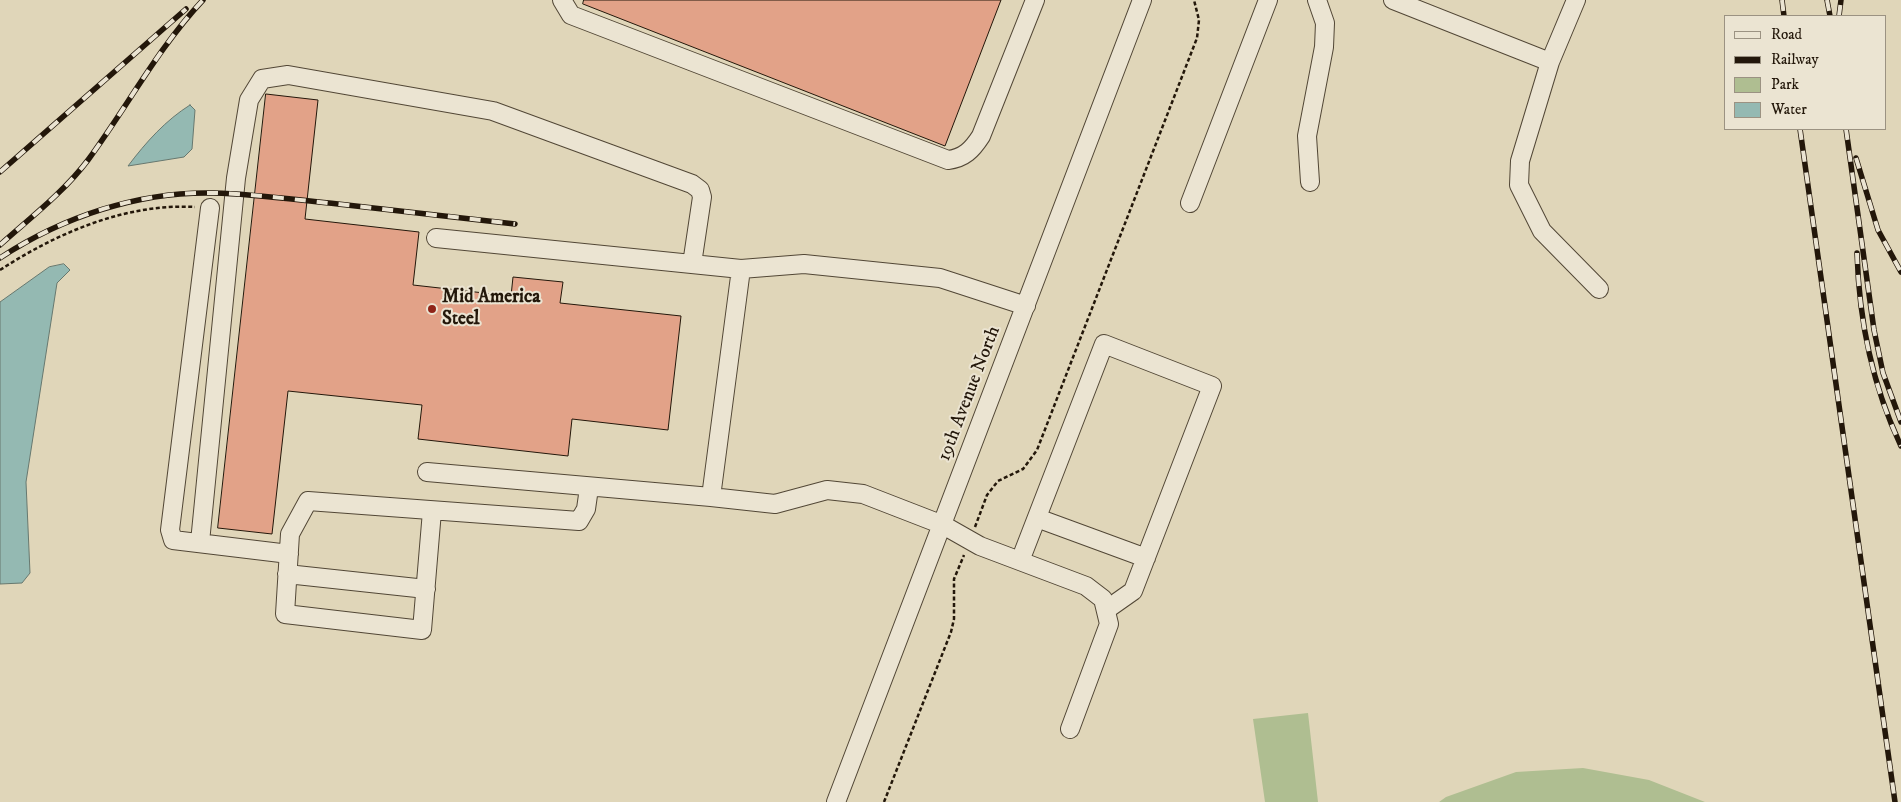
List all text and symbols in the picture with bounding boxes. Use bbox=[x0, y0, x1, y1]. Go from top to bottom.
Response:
legend bbox=[1724, 15, 1886, 130]
text: Road bbox=[1771, 25, 1802, 44]
text: Railway bbox=[1771, 50, 1819, 69]
text: Park bbox=[1771, 75, 1799, 94]
text: Water bbox=[1771, 100, 1807, 119]
place label: Mid America Steel bbox=[442, 287, 540, 331]
marker: Mid America Steel bbox=[426, 303, 438, 315]
street label: 19th Avenue North bbox=[934, 323, 1006, 465]

